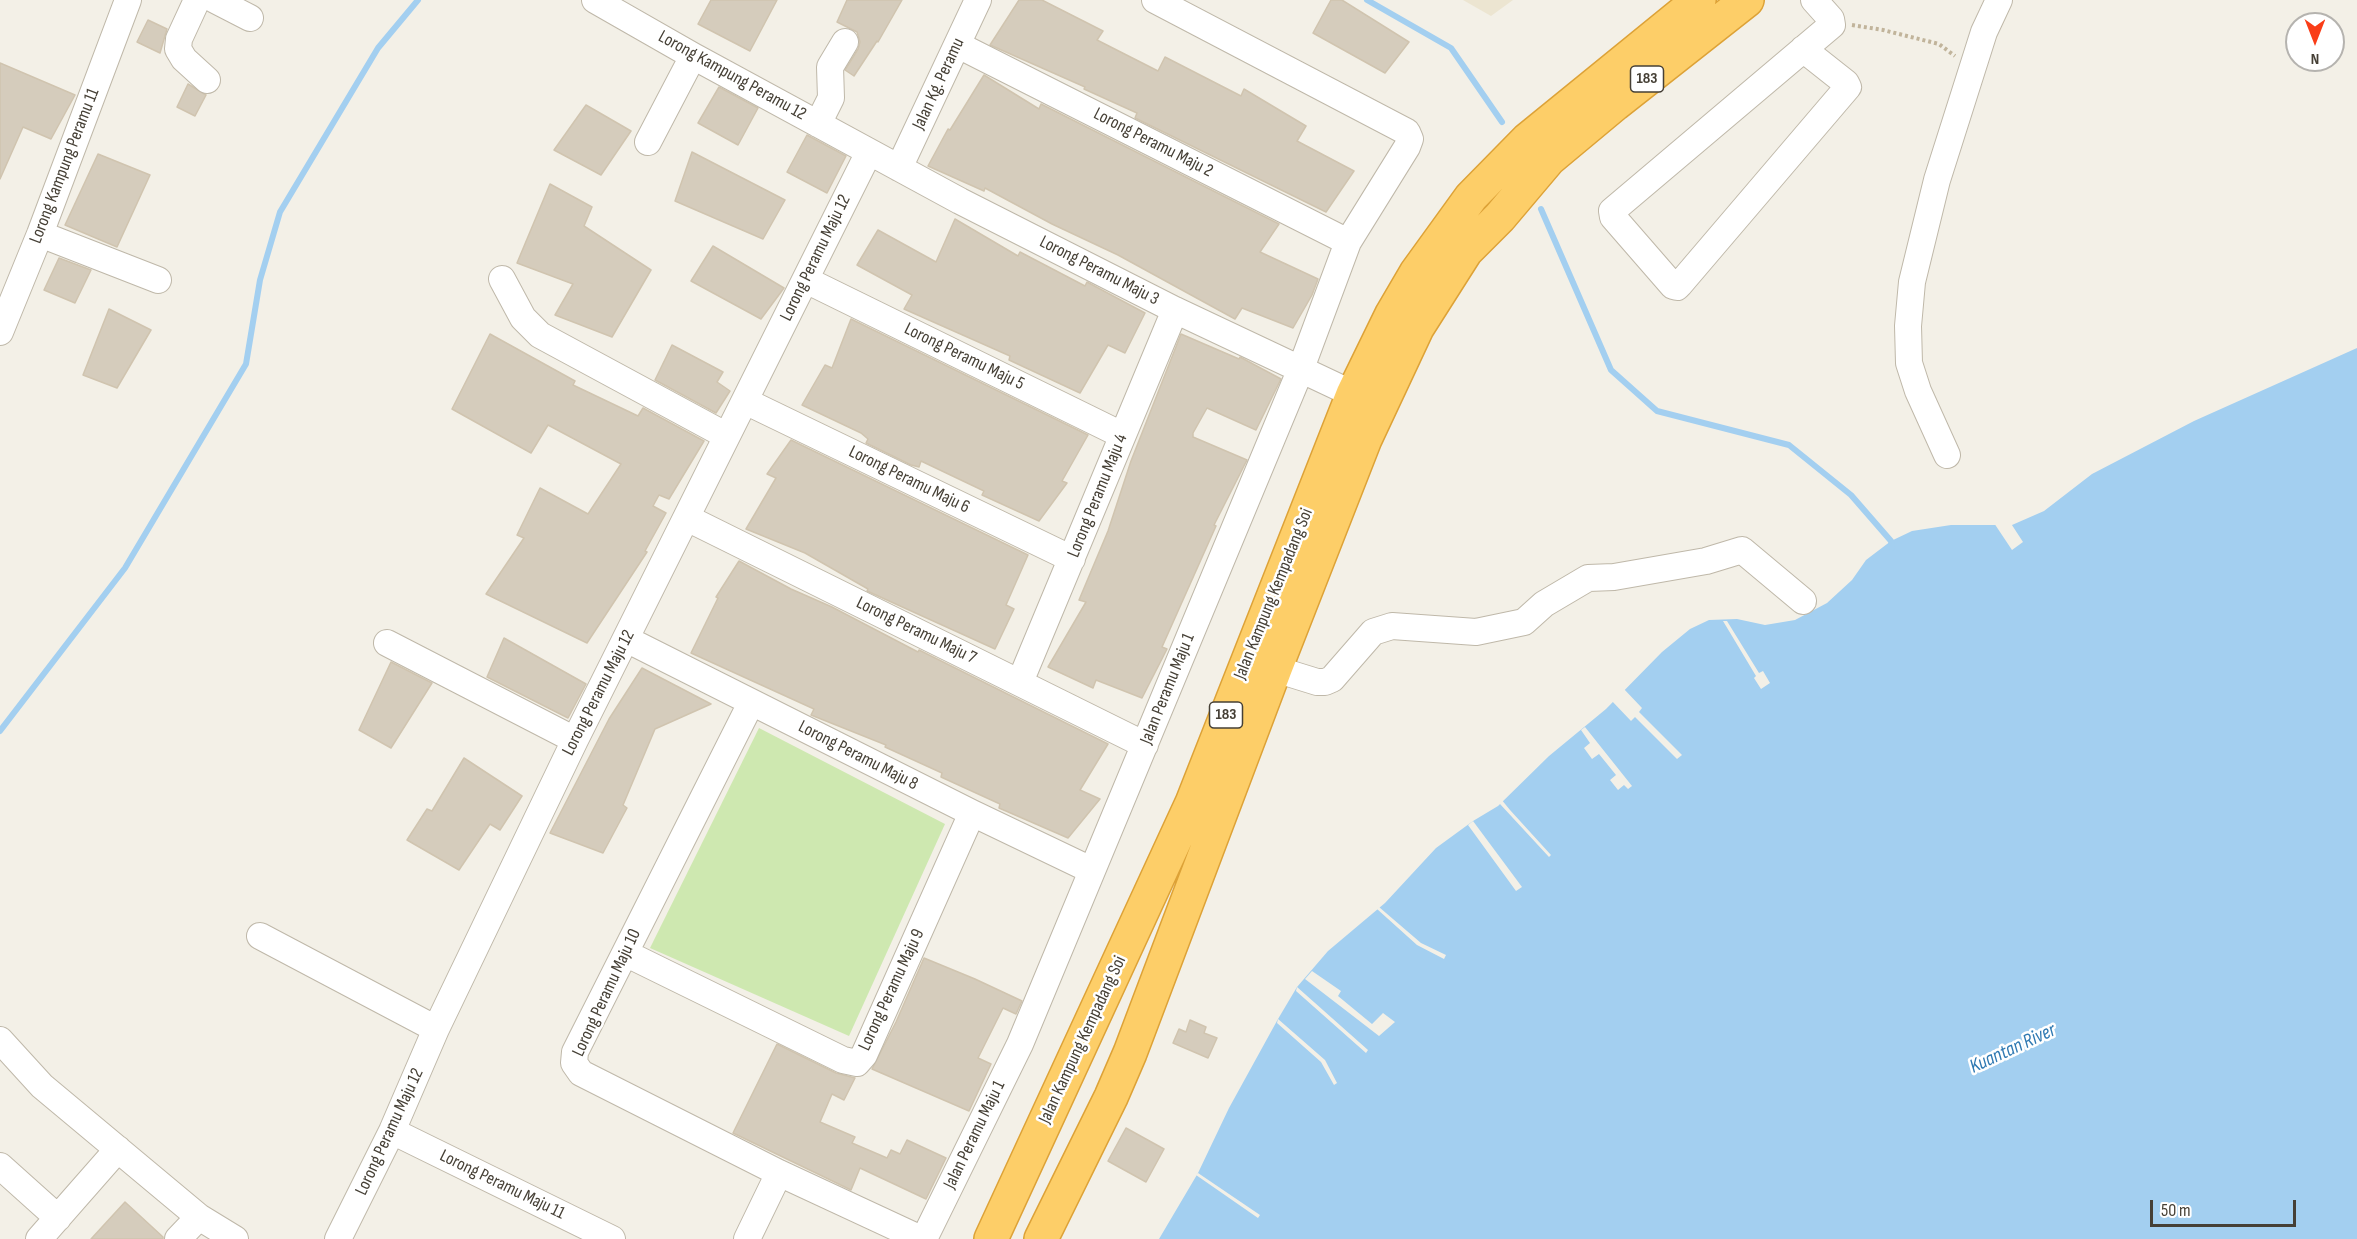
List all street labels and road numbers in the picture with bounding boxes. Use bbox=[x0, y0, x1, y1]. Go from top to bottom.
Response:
street label: Lorong Kampung Peramu 12 bbox=[654, 26, 810, 126]
street label: Jalan Kg. Peramu bbox=[908, 35, 970, 133]
road number: 183 bbox=[1630, 66, 1664, 92]
street label: Lorong Kampung Peramu 11 bbox=[25, 85, 105, 247]
street label: Lorong Peramu Maju 2 bbox=[1090, 104, 1216, 182]
street label: Lorong Peramu Maju 12 bbox=[776, 191, 856, 325]
street label: Lorong Peramu Maju 3 bbox=[1036, 232, 1162, 310]
street label: Lorong Peramu Maju 5 bbox=[900, 319, 1028, 395]
street label: Lorong Peramu Maju 4 bbox=[1063, 431, 1133, 561]
street label: Lorong Peramu Maju 6 bbox=[845, 441, 973, 519]
street label: Jalan Kampung Kempadang Soi bbox=[1230, 505, 1318, 683]
street label: Lorong Peramu Maju 7 bbox=[852, 593, 980, 669]
street label: Lorong Peramu Maju 12 bbox=[558, 627, 640, 759]
street label: Jalan Peramu Maju 1 bbox=[1136, 630, 1200, 748]
road number: 183 bbox=[1210, 702, 1242, 728]
street label: Lorong Peramu Maju 8 bbox=[794, 716, 922, 796]
street label: Lorong Peramu Maju 10 bbox=[568, 926, 646, 1060]
street label: Lorong Peramu Maju 9 bbox=[854, 926, 930, 1054]
street label: Jalan Kampung Kempadang Soi bbox=[1035, 953, 1131, 1127]
street label: Lorong Peramu Maju 12 bbox=[351, 1065, 429, 1199]
street label: Jalan Peramu Maju 1 bbox=[940, 1077, 1010, 1193]
street label: Lorong Peramu Maju 11 bbox=[436, 1145, 568, 1225]

